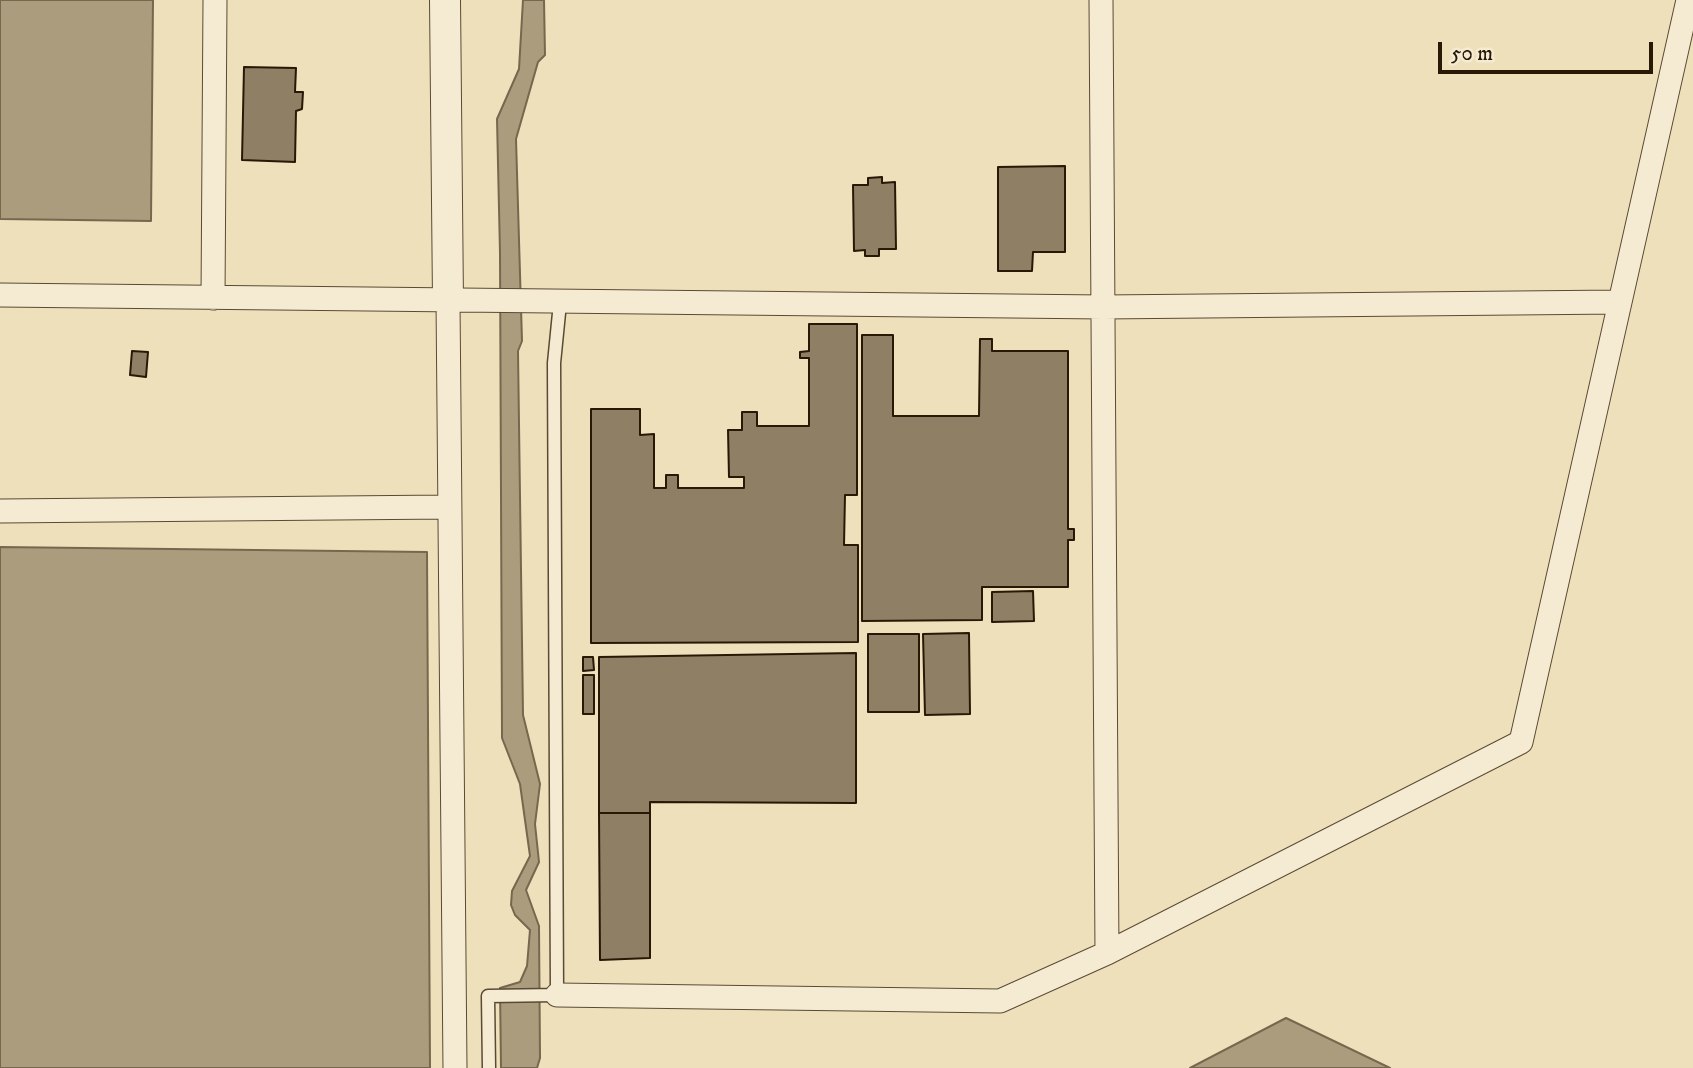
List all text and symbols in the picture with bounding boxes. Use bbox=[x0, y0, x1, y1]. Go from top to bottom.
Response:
scale bar bbox=[1441, 28, 1656, 72]
text: 50 m bbox=[1451, 41, 1493, 67]

